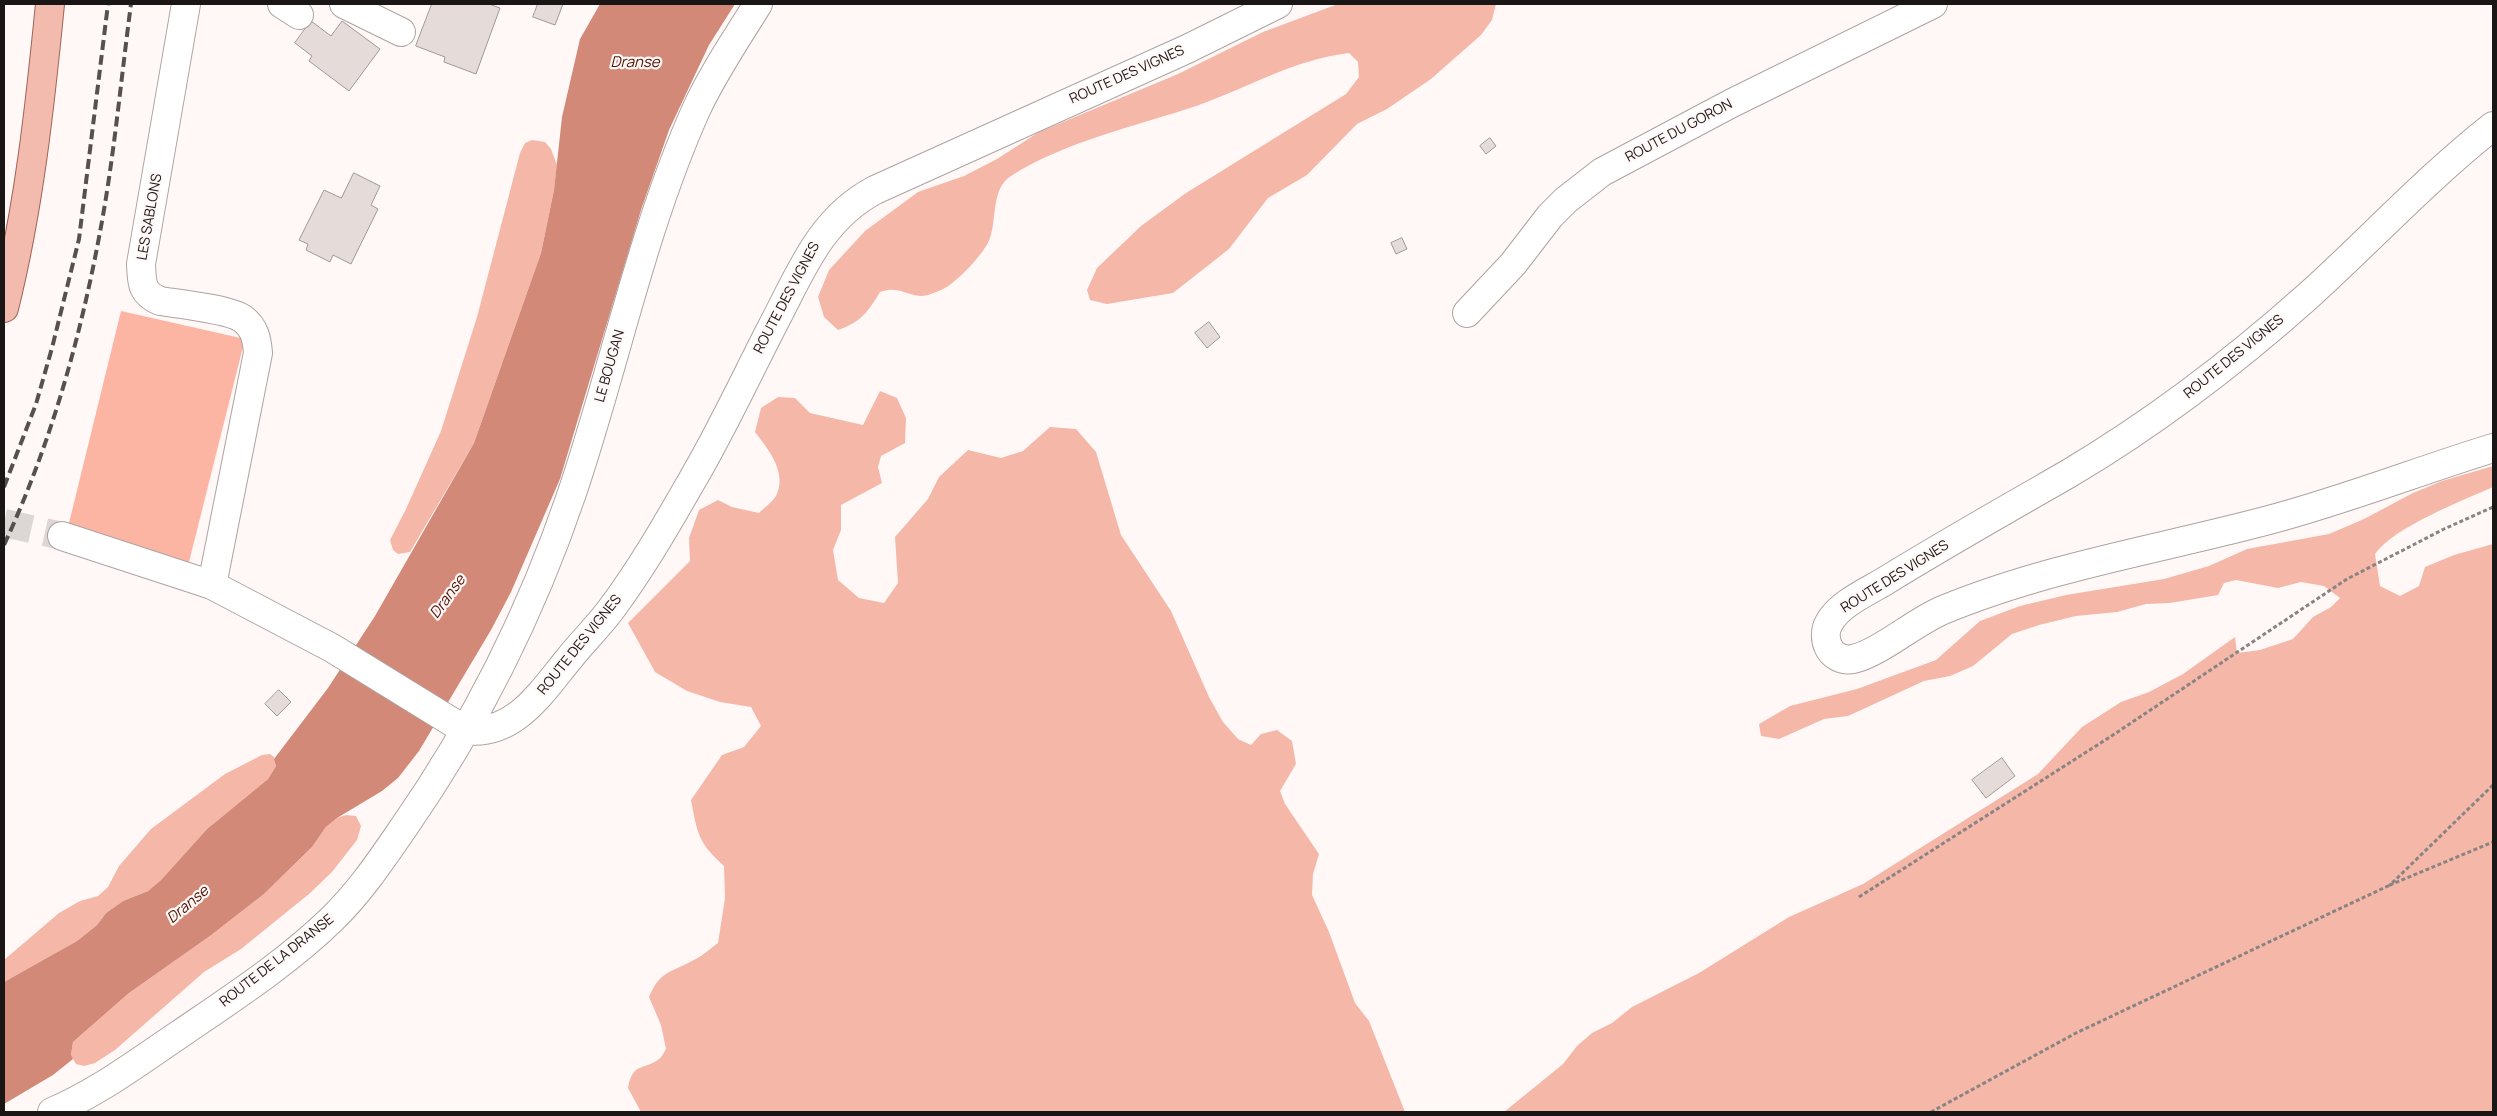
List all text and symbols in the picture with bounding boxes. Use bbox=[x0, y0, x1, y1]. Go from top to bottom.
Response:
street label: ROUTE DES VIGNES bbox=[1067, 42, 1187, 108]
water label: Dranse bbox=[610, 54, 660, 72]
street label: ROUTE DU GORON bbox=[1623, 96, 1735, 166]
street label: LES SABLONS bbox=[134, 172, 166, 262]
street label: ROUTE DES VIGNES bbox=[751, 239, 823, 357]
street label: ROUTE DES VIGNES bbox=[2181, 312, 2287, 402]
street label: LE BOUGAN bbox=[592, 328, 628, 404]
street label: ROUTE DES VIGNES bbox=[1838, 537, 1952, 617]
water label: Dranse bbox=[426, 572, 470, 622]
street label: ROUTE DES VIGNES bbox=[535, 592, 625, 698]
water label: Dranse bbox=[163, 882, 213, 928]
street label: ROUTE DE LA DRANSE bbox=[217, 911, 337, 1011]

